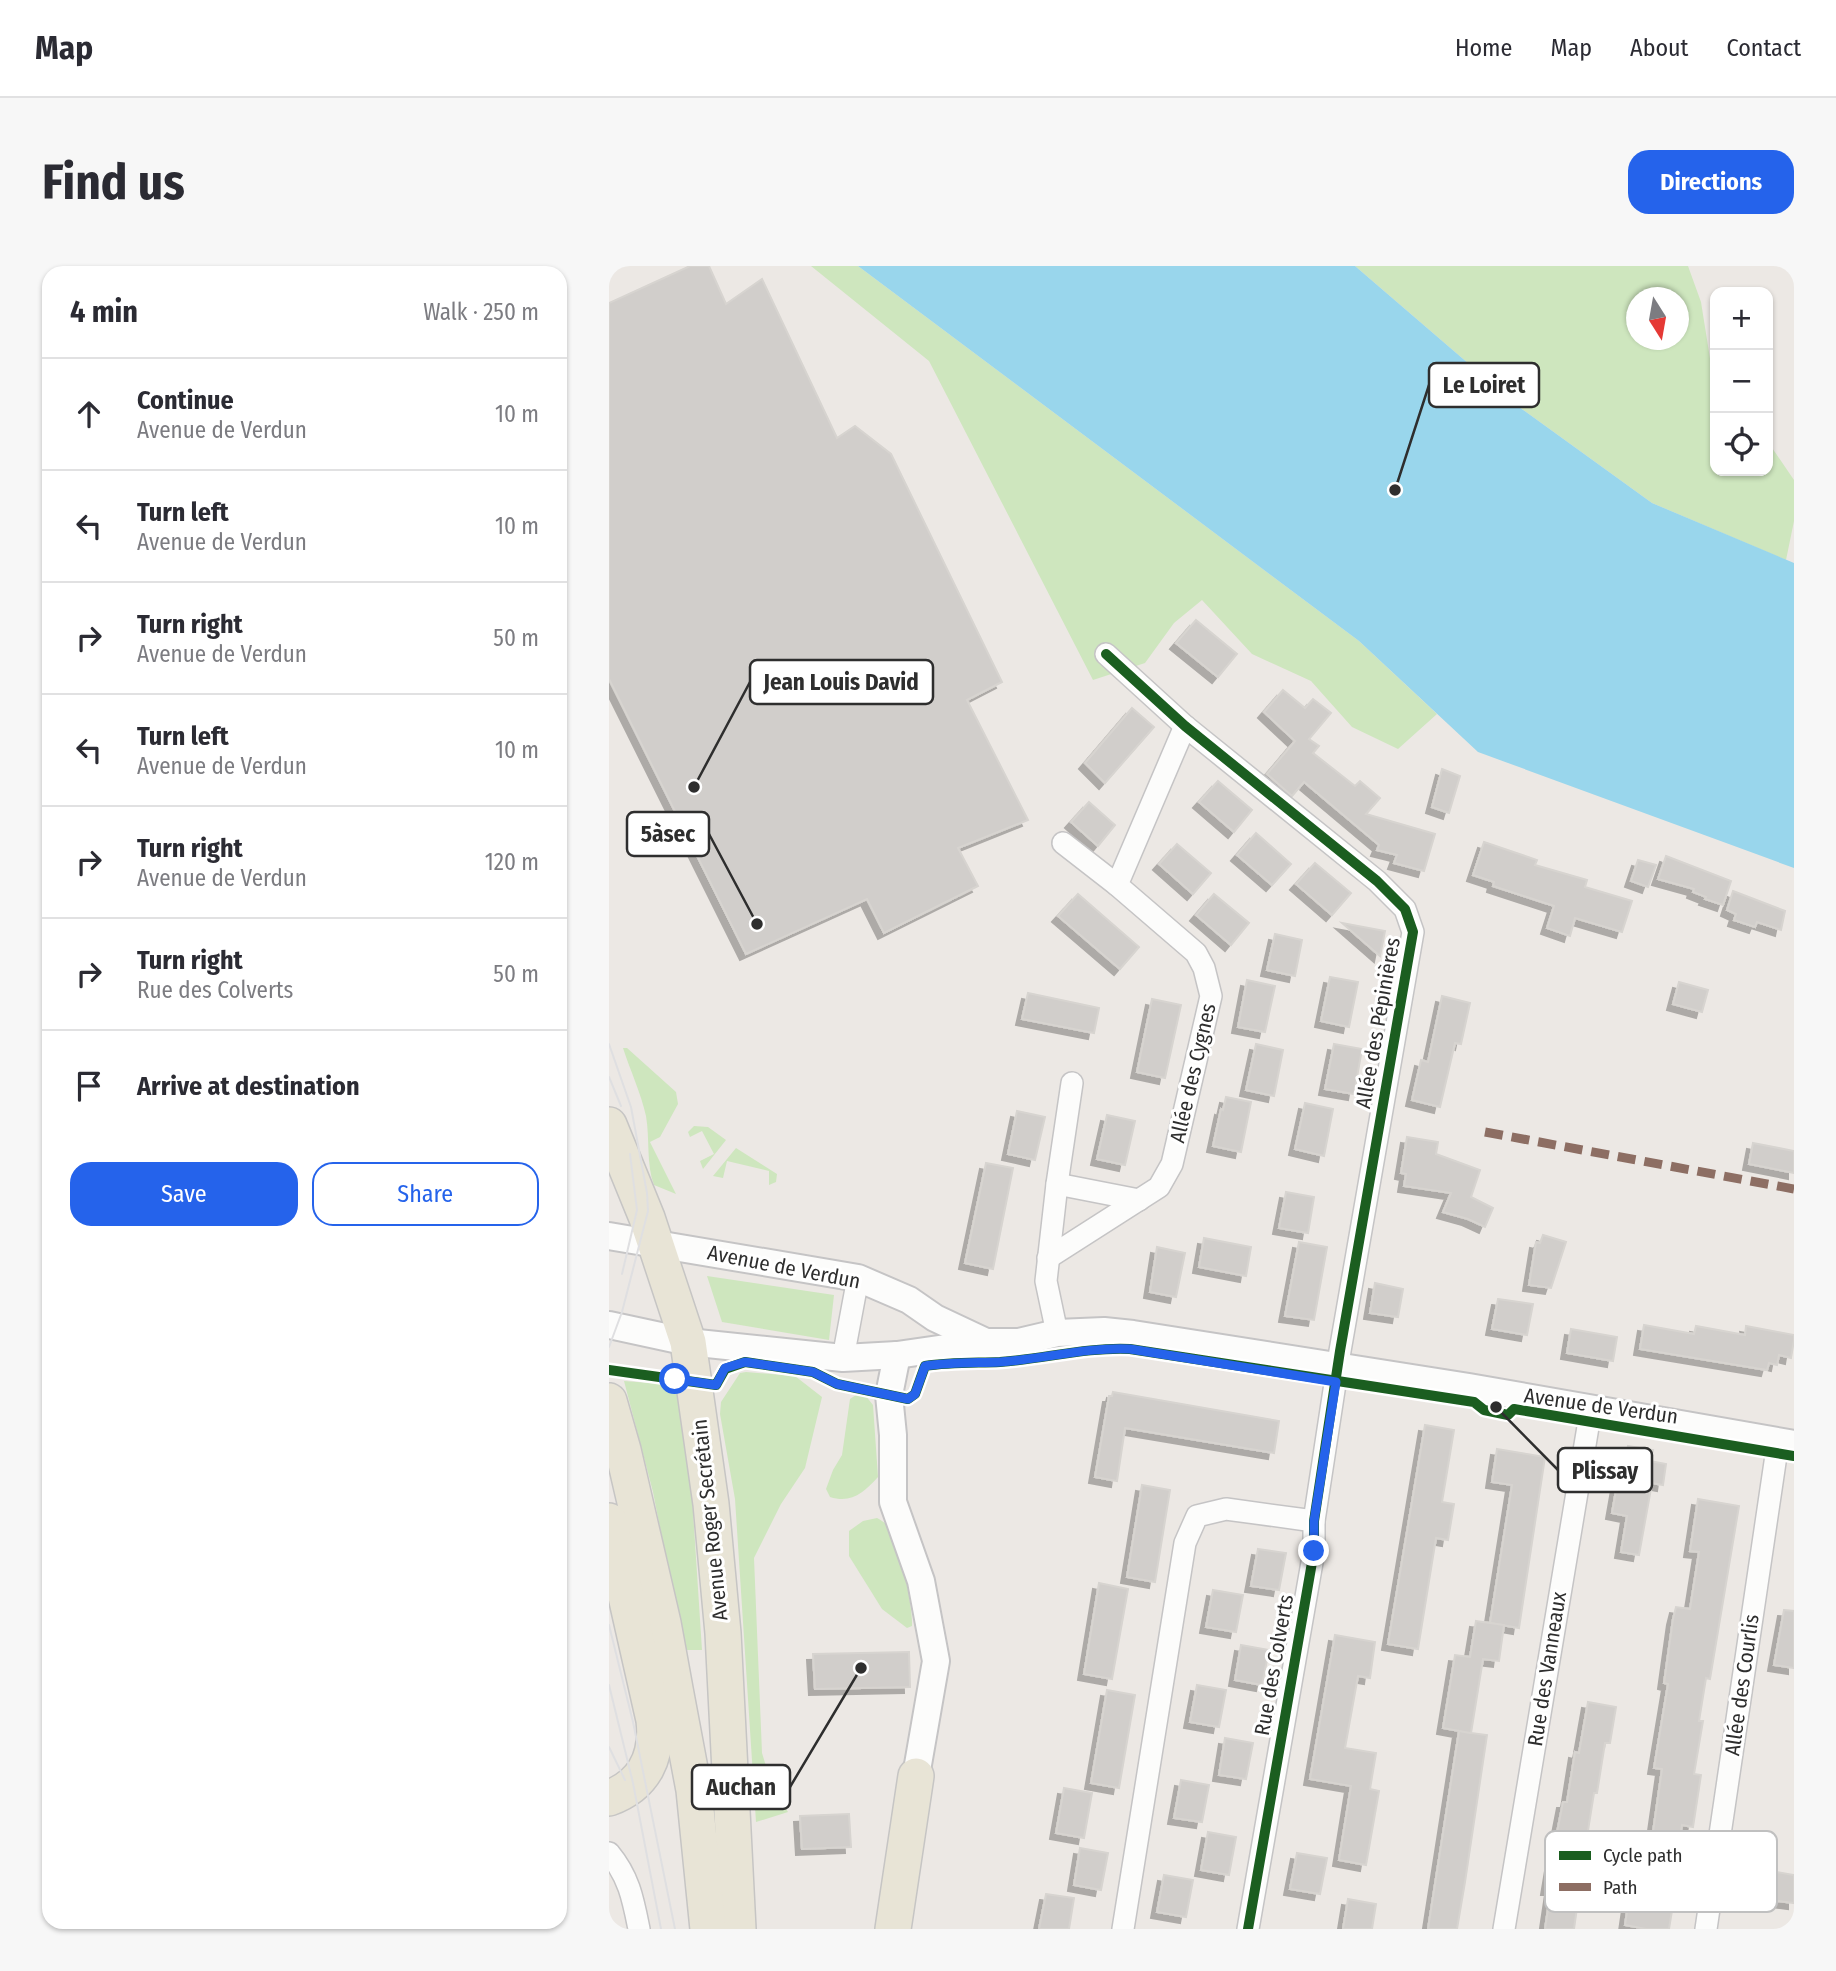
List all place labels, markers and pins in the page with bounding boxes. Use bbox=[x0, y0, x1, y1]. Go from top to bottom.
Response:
callout: Le Loiret bbox=[1429, 363, 1539, 407]
callout: Jean Louis David bbox=[750, 660, 933, 704]
callout: 5àsec bbox=[627, 812, 709, 856]
callout: Plissay bbox=[1558, 1448, 1652, 1492]
callout: Auchan bbox=[692, 1765, 790, 1809]

